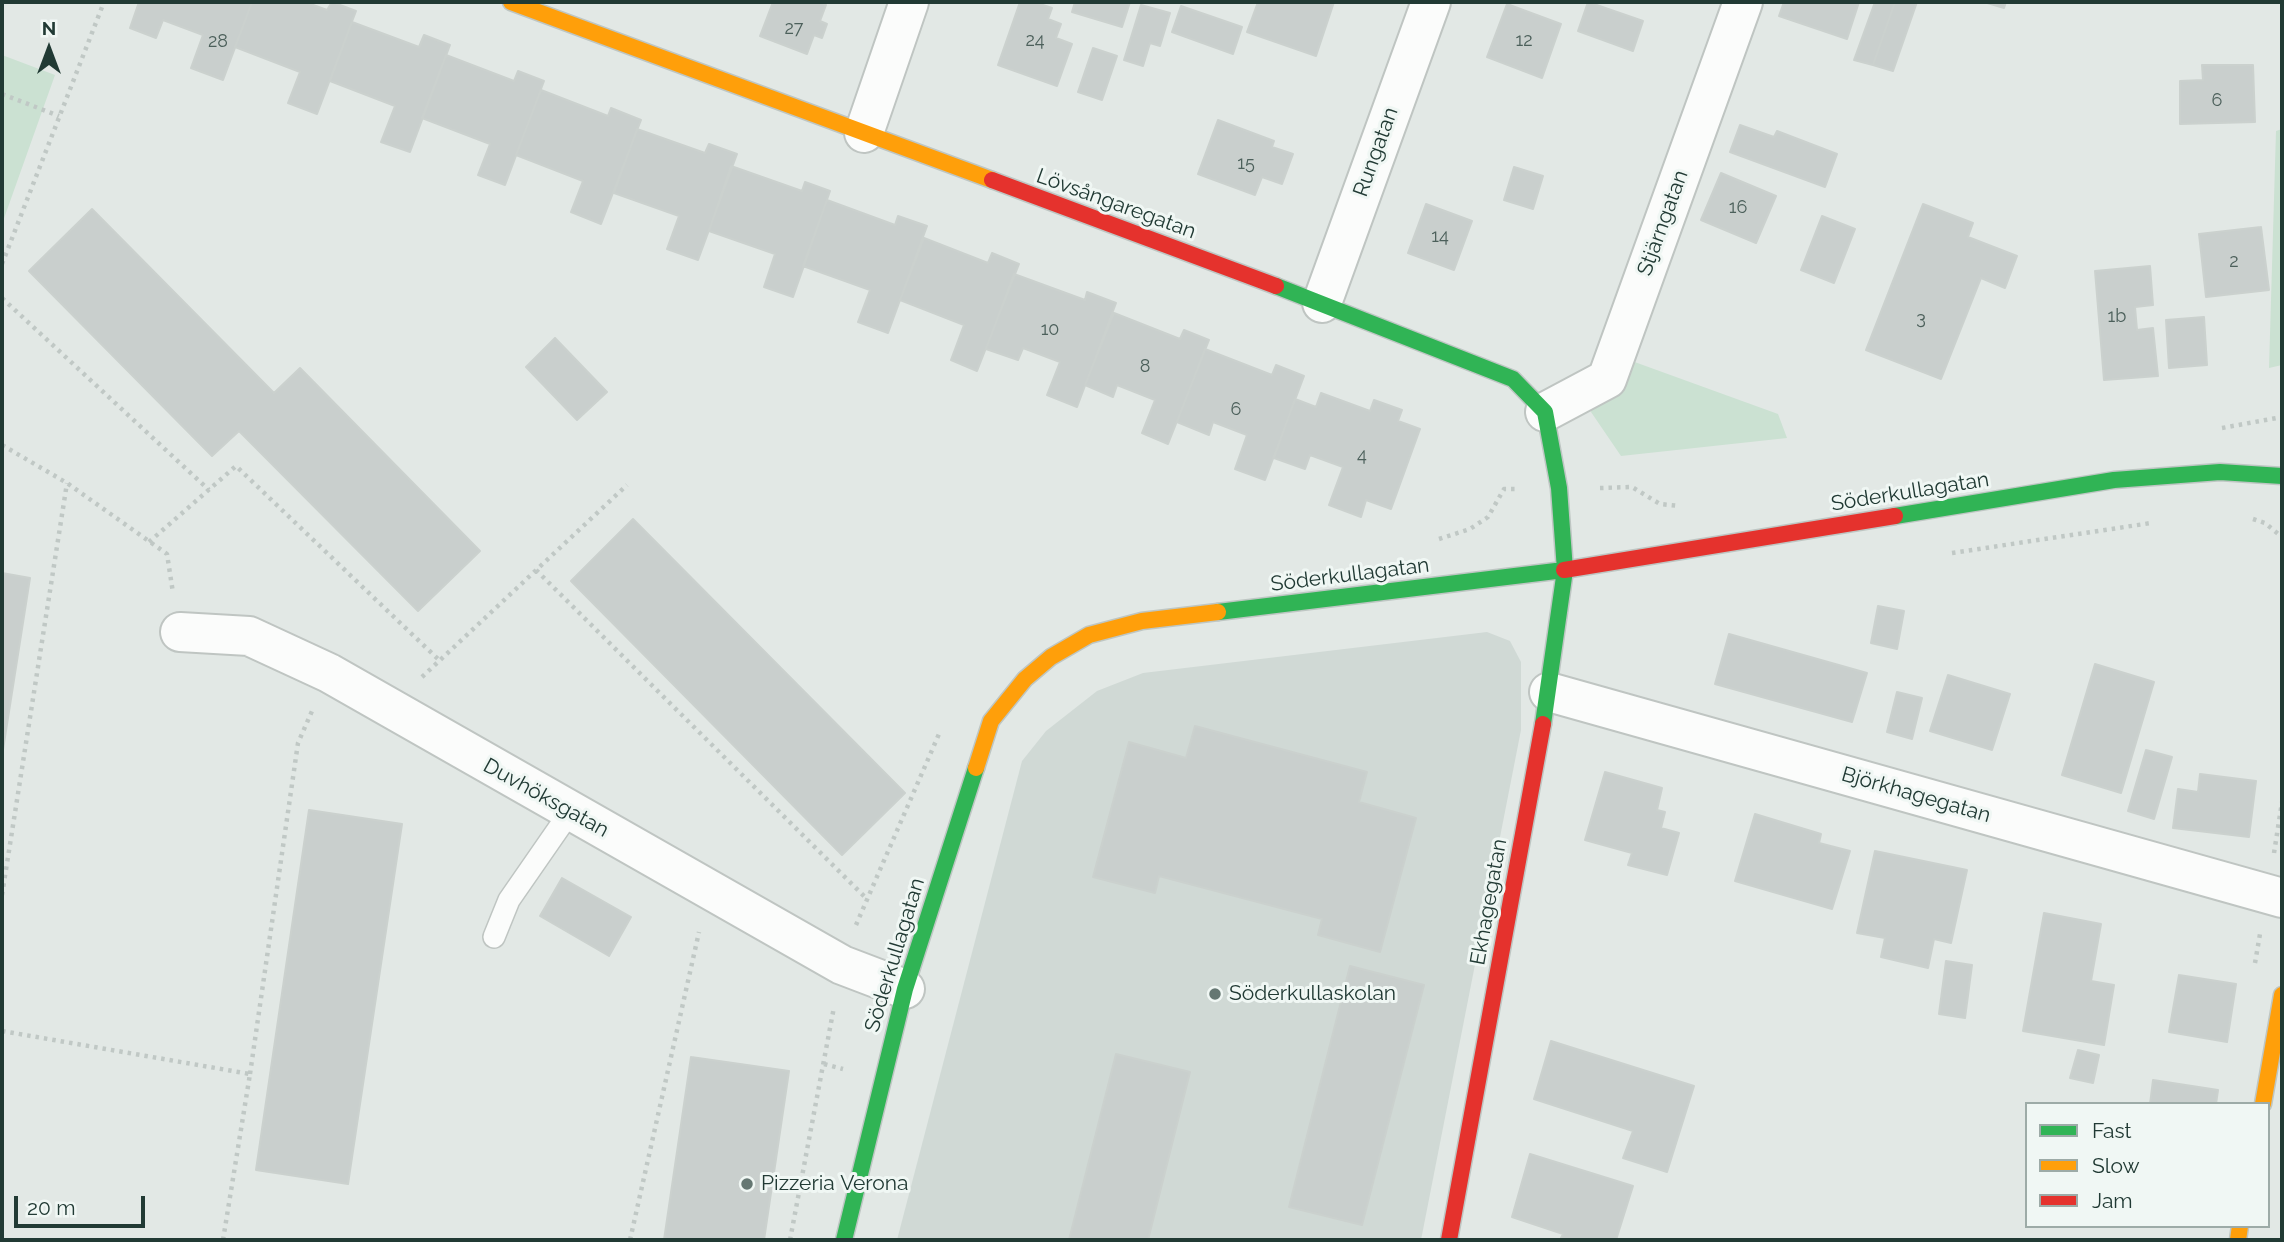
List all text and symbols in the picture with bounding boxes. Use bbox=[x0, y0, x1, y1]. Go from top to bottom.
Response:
north arrow bbox=[14, 14, 84, 84]
text: N bbox=[42, 17, 56, 39]
house number: 27 bbox=[784, 18, 804, 40]
house number: 24 bbox=[1025, 30, 1045, 52]
house number: 12 bbox=[1515, 30, 1533, 52]
house number: 28 bbox=[208, 31, 228, 53]
house number: 6 bbox=[2212, 90, 2222, 112]
street label: Rungatan bbox=[1348, 104, 1404, 200]
house number: 15 bbox=[1237, 153, 1255, 175]
street label: Lövsångaregatan bbox=[1033, 163, 1199, 245]
street label: Stjärngatan bbox=[1632, 167, 1694, 279]
house number: 16 bbox=[1729, 197, 1747, 219]
house number: 14 bbox=[1431, 226, 1449, 248]
house number: 2 bbox=[2229, 251, 2239, 273]
house number: 1b bbox=[2108, 306, 2126, 328]
house number: 3 bbox=[1916, 308, 1926, 330]
house number: 10 bbox=[1041, 319, 1059, 341]
house number: 8 bbox=[1140, 356, 1150, 378]
house number: 6 bbox=[1231, 399, 1241, 421]
house number: 4 bbox=[1357, 445, 1367, 467]
street label: Söderkullagatan bbox=[1829, 467, 1991, 517]
street label: Söderkullagatan bbox=[1269, 553, 1431, 597]
street label: Duvhöksgatan bbox=[479, 753, 613, 843]
street label: Björkhagegatan bbox=[1839, 762, 1993, 828]
street label: Ekhagegatan bbox=[1465, 837, 1513, 967]
street label: Söderkullagatan bbox=[860, 875, 930, 1035]
place label: Söderkullaskolan bbox=[1229, 981, 1396, 1007]
marker: Söderkullaskolan bbox=[1207, 986, 1223, 1002]
legend bbox=[2025, 1102, 2270, 1228]
text: Fast bbox=[2092, 1118, 2132, 1143]
text: Slow bbox=[2092, 1153, 2140, 1178]
place label: Pizzeria Verona bbox=[761, 1171, 909, 1197]
marker: Pizzeria Verona bbox=[739, 1176, 755, 1192]
scale bar bbox=[18, 1182, 149, 1226]
text: Jam bbox=[2092, 1188, 2133, 1213]
text: 20 m bbox=[27, 1195, 75, 1220]

